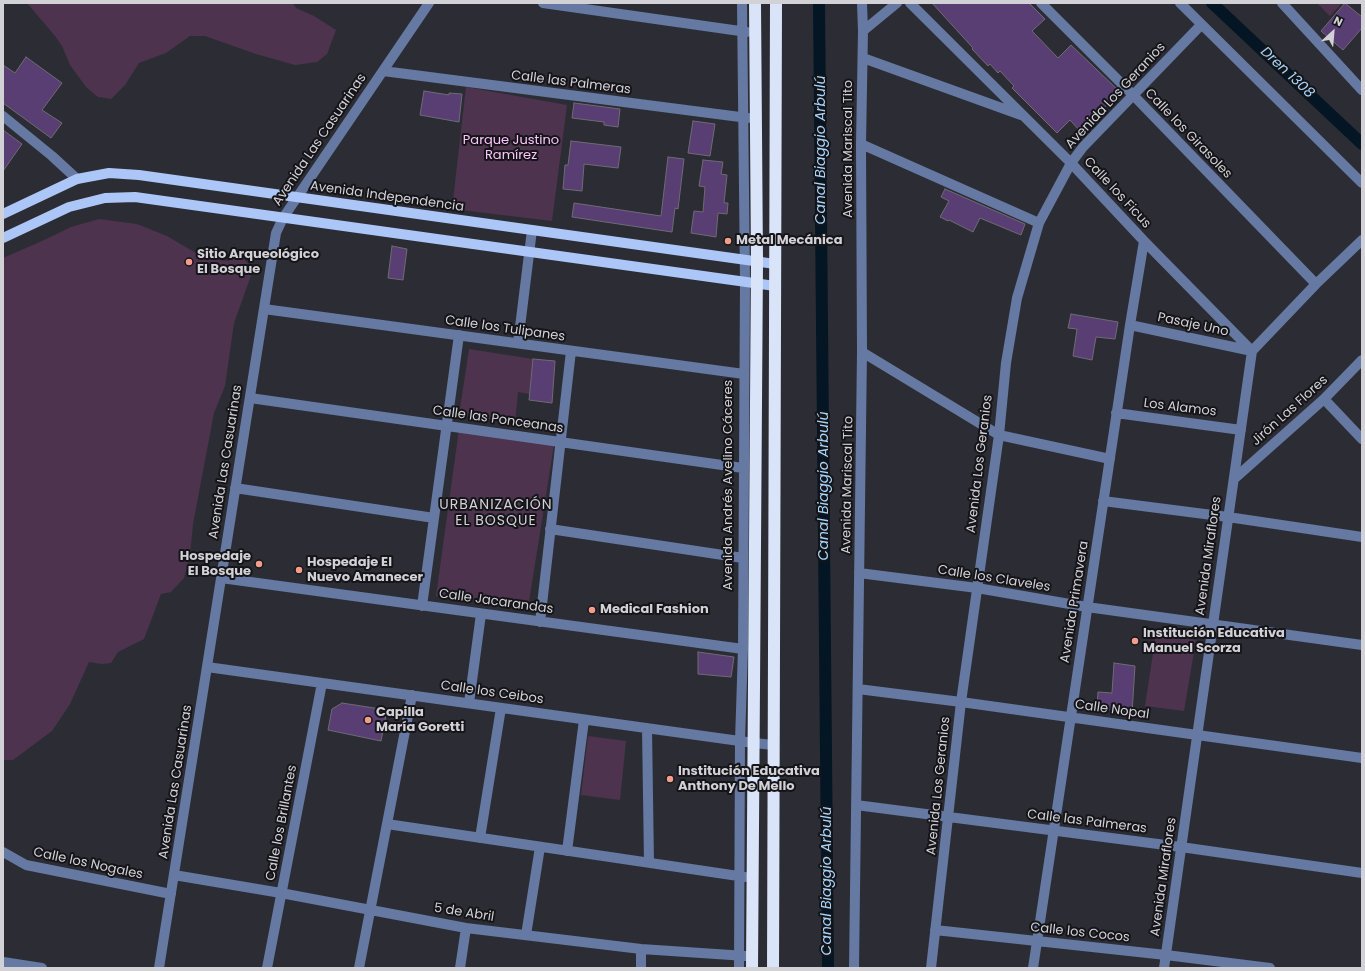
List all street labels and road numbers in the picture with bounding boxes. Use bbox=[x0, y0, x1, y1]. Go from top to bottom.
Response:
street label: Avenida Los Geranios bbox=[1063, 40, 1169, 152]
street label: Calle las Palmeras bbox=[510, 68, 632, 98]
street label: Avenida Las Casuarinas bbox=[270, 71, 370, 209]
street label: Avenida Mariscal Tito bbox=[841, 80, 857, 218]
street label: Calle los Girasoles bbox=[1141, 86, 1235, 182]
street label: Calle los Ficus bbox=[1080, 154, 1154, 232]
street label: Avenida Independencia bbox=[309, 178, 465, 216]
street label: Pasaje Uno bbox=[1156, 310, 1230, 340]
street label: Calle los Tulipanes bbox=[444, 313, 566, 345]
street label: Jirón Las Flores bbox=[1249, 373, 1331, 449]
street label: Avenida Andrés Avelino Cáceres bbox=[721, 380, 737, 590]
street label: Avenida Las Casuarinas bbox=[206, 384, 246, 540]
street label: Avenida Los Geranios bbox=[964, 394, 996, 534]
street label: Los Alamos bbox=[1143, 396, 1217, 420]
street label: Calle las Ponceanas bbox=[432, 403, 564, 437]
street label: Avenida Mariscal Tito bbox=[839, 416, 857, 554]
street label: Avenida Miraflores bbox=[1193, 495, 1225, 617]
street label: Avenida Primavera bbox=[1058, 540, 1092, 664]
street label: Calle los Claveles bbox=[937, 562, 1051, 596]
street label: Calle Jacarandas bbox=[438, 586, 554, 618]
street label: Calle los Ceibos bbox=[440, 678, 544, 708]
street label: Calle Nopal bbox=[1074, 697, 1150, 723]
street label: Avenida Las Casuarinas bbox=[156, 704, 196, 860]
street label: Avenida Los Geranios bbox=[924, 716, 954, 856]
street label: Calle los Brillantes bbox=[263, 764, 301, 882]
street label: Calle las Palmeras bbox=[1026, 807, 1148, 837]
street label: Avenida Miraflores bbox=[1148, 816, 1180, 938]
street label: Calle los Nogales bbox=[32, 845, 144, 883]
street label: 5 de Abril bbox=[433, 901, 495, 925]
street label: Calle los Cocos bbox=[1030, 920, 1130, 946]

